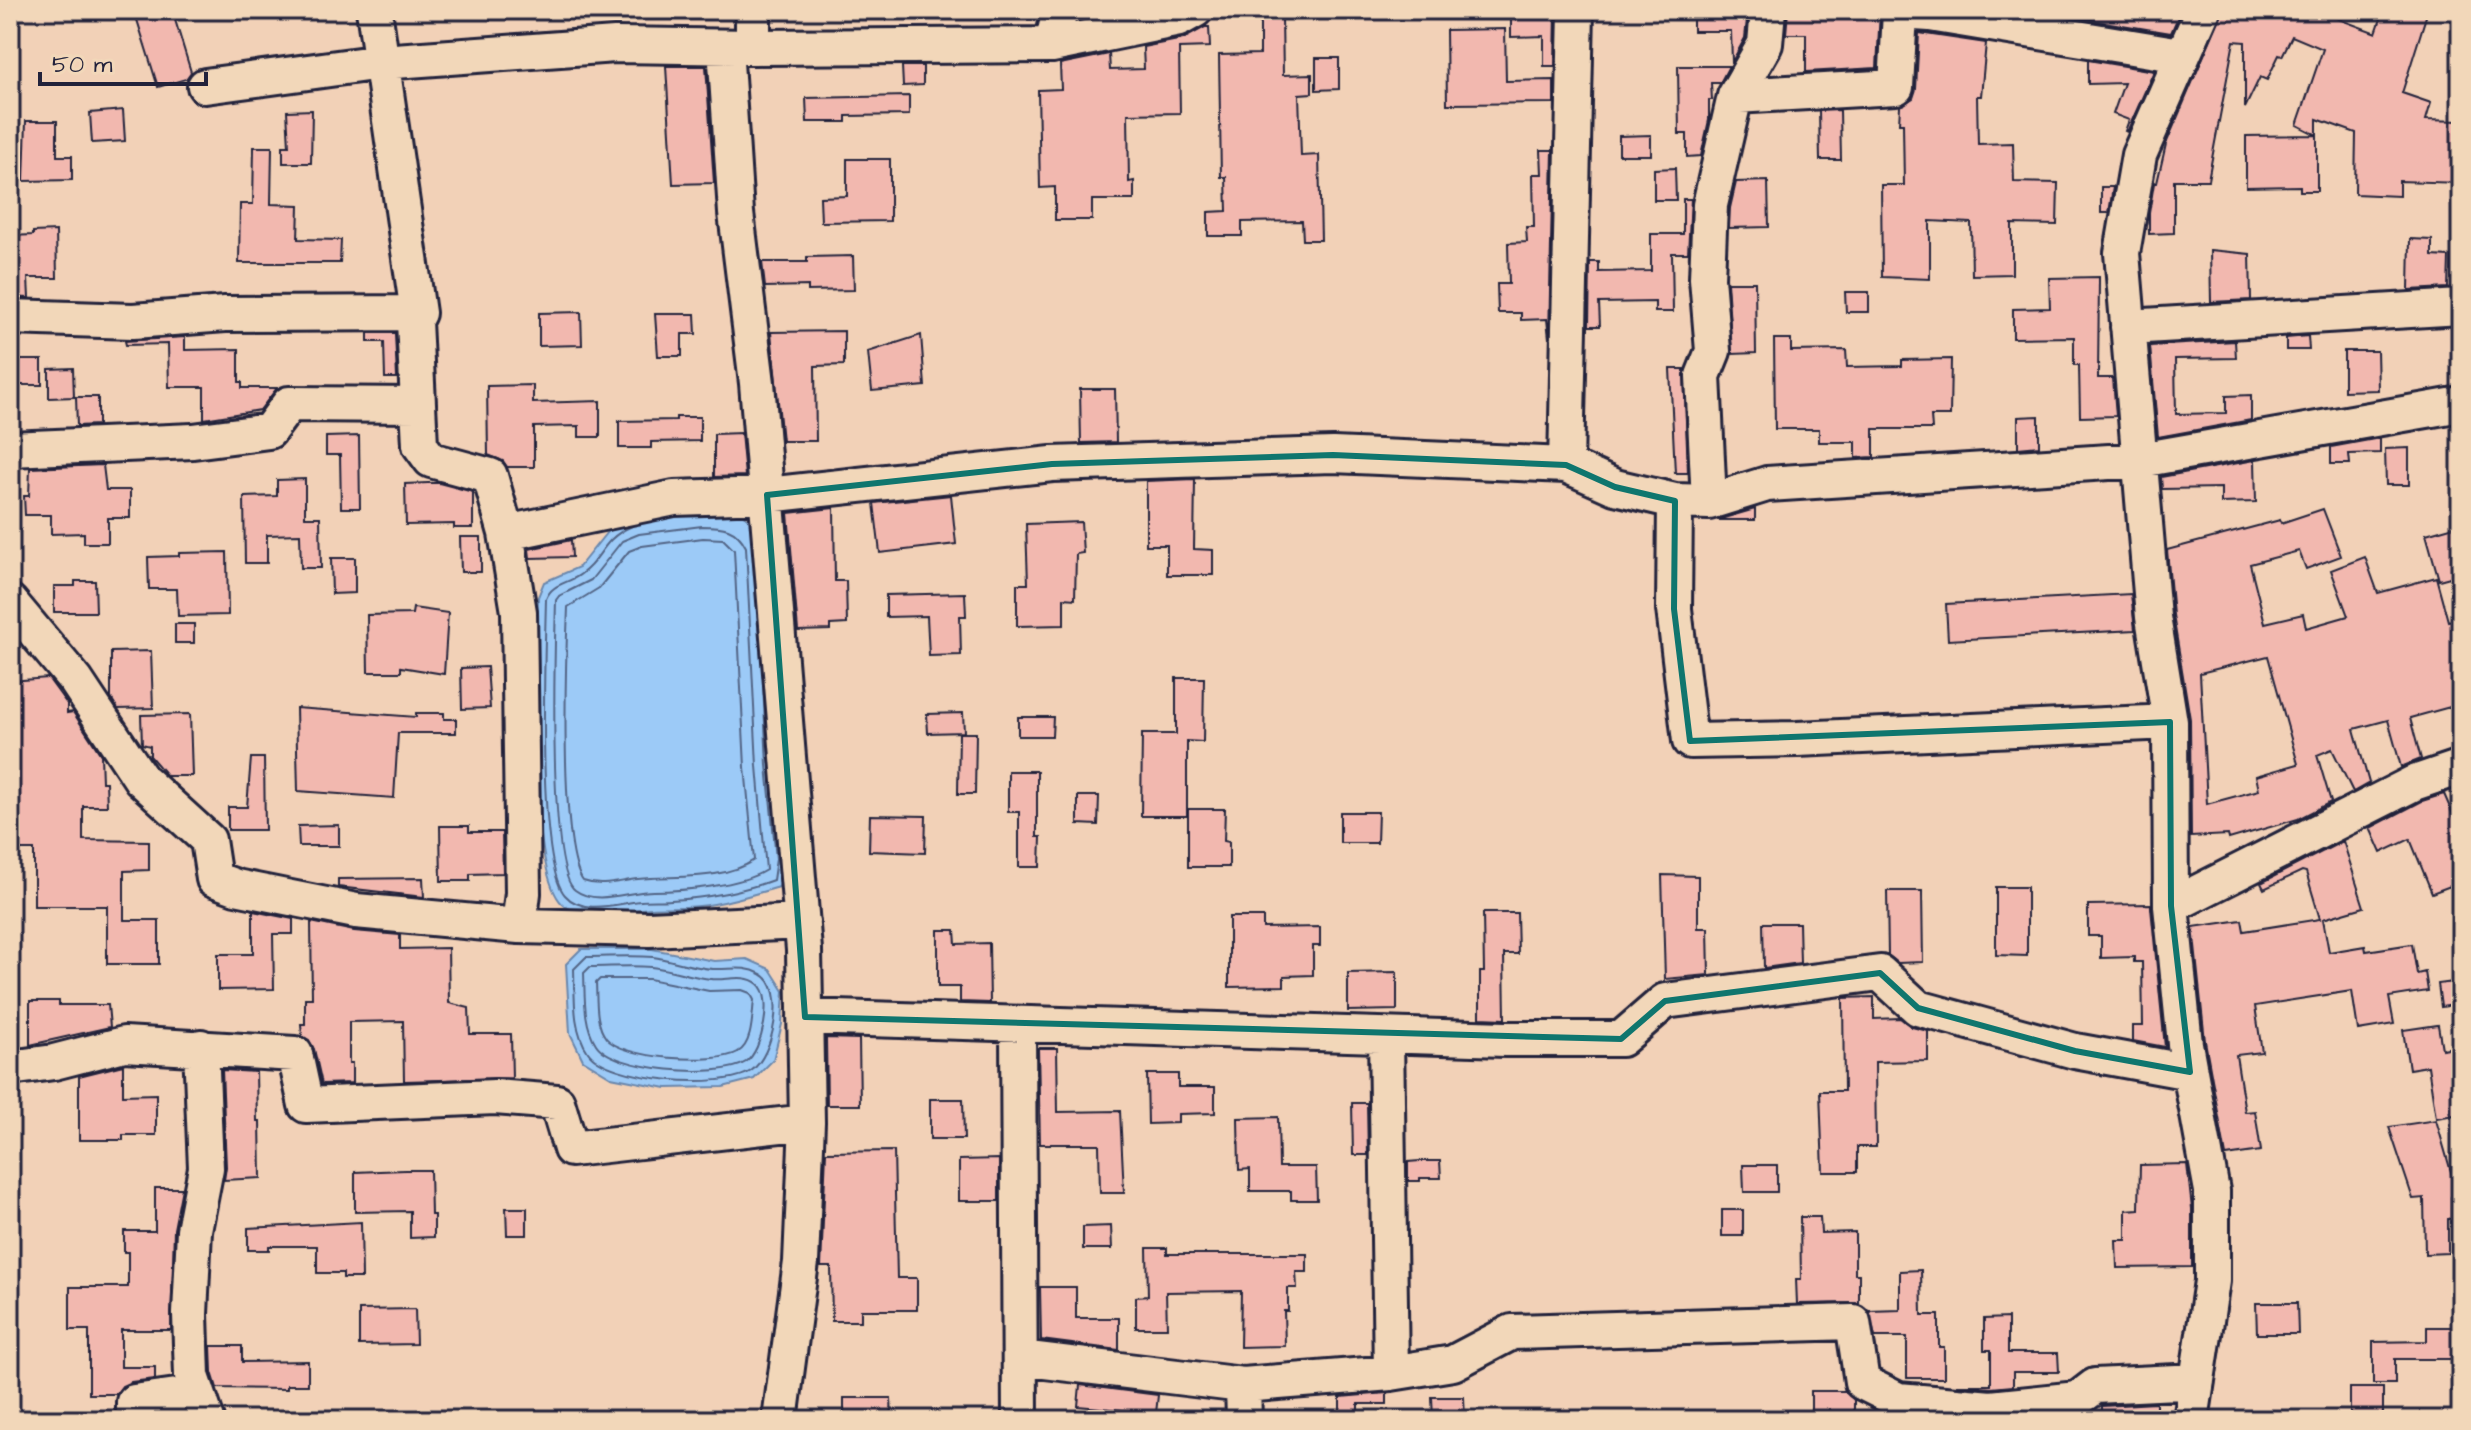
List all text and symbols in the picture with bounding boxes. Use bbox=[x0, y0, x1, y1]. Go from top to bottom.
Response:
scale bar bbox=[40, 36, 206, 86]
text: 50 m bbox=[52, 48, 113, 82]

